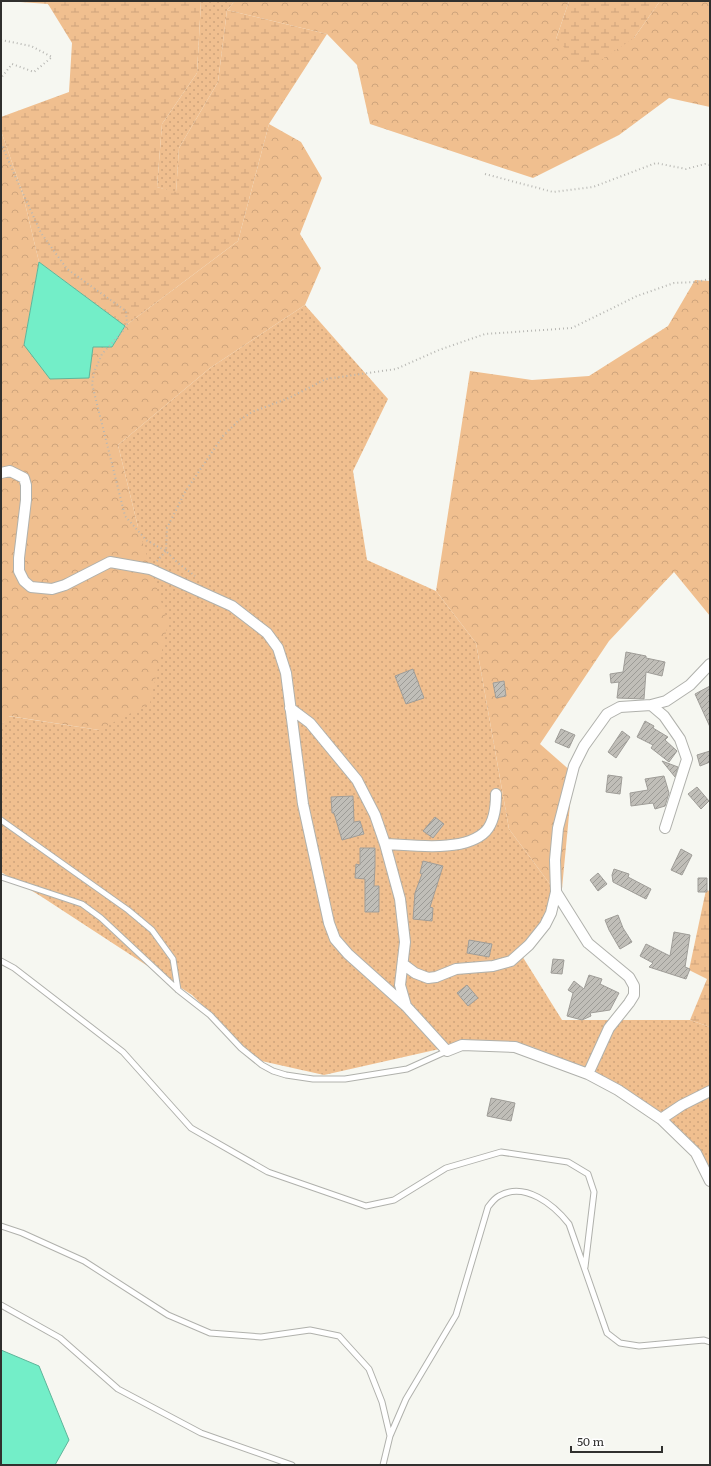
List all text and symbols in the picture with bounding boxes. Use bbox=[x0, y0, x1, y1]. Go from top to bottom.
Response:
scale bar bbox=[571, 1428, 662, 1454]
text: 50 m bbox=[577, 1432, 604, 1450]

